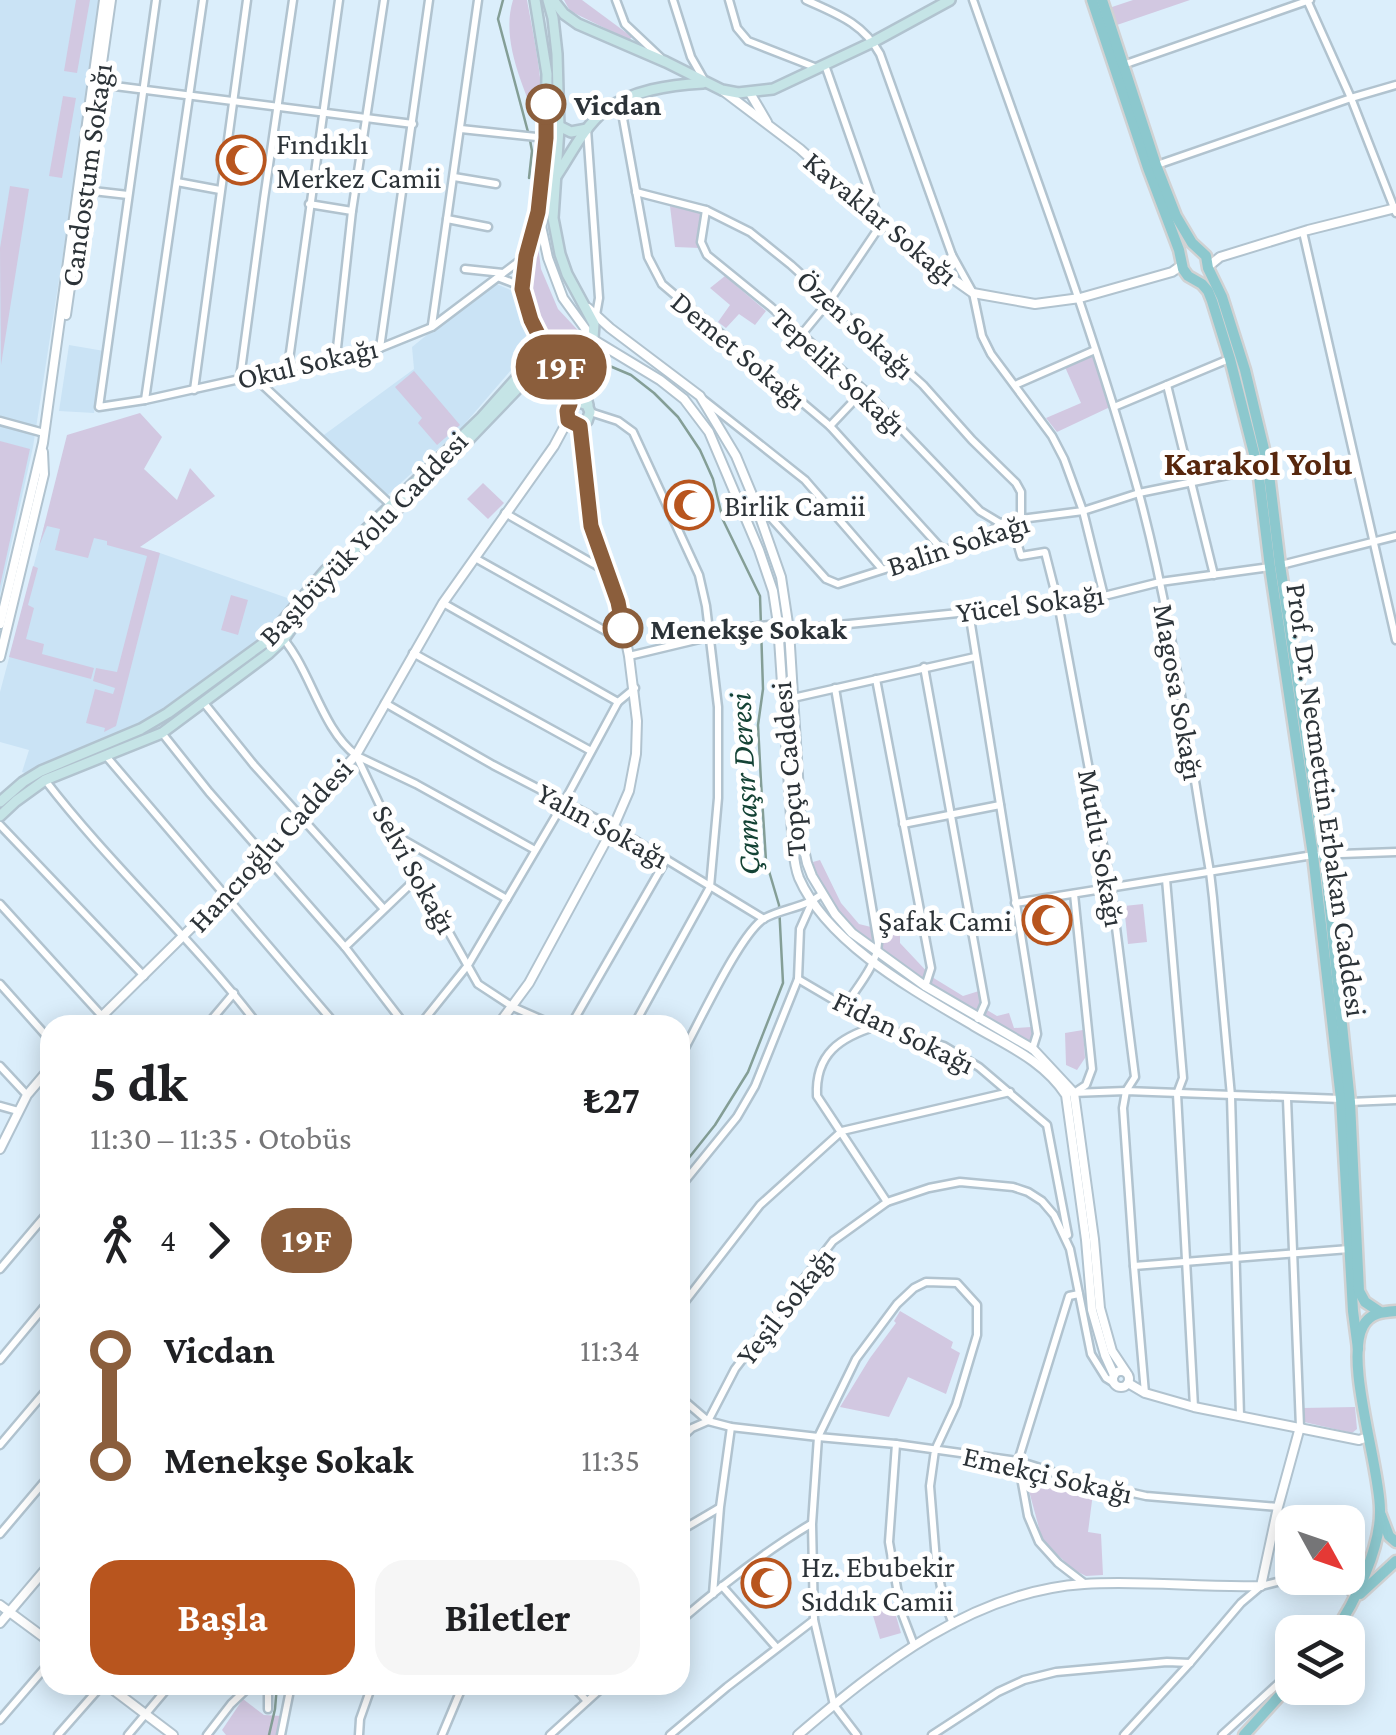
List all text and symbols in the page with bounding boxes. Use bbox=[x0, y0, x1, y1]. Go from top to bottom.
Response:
street label: Candostum Sokağı bbox=[54, 61, 119, 289]
marker: Vicdan bbox=[527, 85, 565, 123]
place label: Vicdan bbox=[573, 88, 662, 121]
place label: Fındıklı Merkez Camii bbox=[276, 127, 442, 194]
mosque icon: Fındıklı Merkez Camii bbox=[215, 134, 267, 186]
street label: Kavaklar Sokağı bbox=[797, 144, 964, 293]
street label: Özen Sokağı bbox=[790, 263, 922, 386]
street label: Demet Sokağı bbox=[664, 284, 813, 417]
street label: Tepelik Sokağı bbox=[764, 300, 913, 443]
street label: Okul Sokağı bbox=[234, 331, 381, 396]
line badge: 19F bbox=[504, 334, 618, 400]
text: 19F bbox=[536, 348, 586, 387]
street label: Başıbüyük Yolu Caddesi bbox=[252, 424, 475, 653]
district label: Karakol Yolu bbox=[1164, 444, 1353, 483]
mosque icon: Birlik Camii bbox=[663, 479, 715, 531]
place label: Birlik Camii bbox=[724, 489, 866, 522]
street label: Balin Sokağı bbox=[883, 506, 1033, 583]
street label: Yücel Sokağı bbox=[954, 578, 1106, 629]
street label: Prof. Dr. Necmettin Erbakan Caddesi bbox=[1280, 581, 1374, 1019]
street label: Magosa Sokağı bbox=[1146, 601, 1211, 783]
marker: Menekşe Sokak bbox=[604, 609, 642, 647]
place label: Menekşe Sokak bbox=[650, 612, 848, 645]
street label: Topçu Caddesi bbox=[764, 680, 813, 858]
water label: Çamaşır Deresi bbox=[721, 691, 767, 876]
street label: Hancıoğlu Caddesi bbox=[181, 752, 359, 939]
street label: Mutlu Sokağı bbox=[1071, 767, 1132, 930]
street label: Yalın Sokağı bbox=[531, 775, 674, 875]
street label: Selvi Sokağı bbox=[365, 799, 464, 940]
mosque icon: Şafak Cami bbox=[1021, 894, 1073, 946]
place label: Şafak Cami bbox=[878, 904, 1012, 938]
street label: Fidan Sokağı bbox=[827, 984, 980, 1081]
text: 5 dk bbox=[90, 1052, 188, 1113]
text: ₺27 bbox=[584, 1079, 640, 1121]
text: 11:30 – 11:35 · Otobüs bbox=[90, 1120, 352, 1156]
icon: walk bbox=[90, 1213, 145, 1268]
icon: forward bbox=[191, 1213, 246, 1268]
text: 19F bbox=[281, 1221, 332, 1260]
text: 4 bbox=[160, 1222, 176, 1258]
street label: Yeşil Sokağı bbox=[729, 1241, 842, 1372]
text: Vicdan bbox=[164, 1329, 275, 1371]
text: 11:34 bbox=[580, 1332, 640, 1368]
street label: Emekçi Sokağı bbox=[960, 1438, 1136, 1511]
text: Menekşe Sokak bbox=[164, 1439, 414, 1481]
text: 11:35 bbox=[581, 1442, 640, 1478]
north arrow bbox=[1275, 1505, 1365, 1595]
map controls bbox=[1275, 1505, 1365, 1705]
place label: Hz. Ebubekir Sıddık Camii bbox=[801, 1550, 955, 1617]
mosque icon: Hz. Ebubekir Sıddık Camii bbox=[740, 1557, 792, 1609]
button: Başla bbox=[90, 1560, 355, 1675]
button: Biletler bbox=[375, 1560, 640, 1675]
button: layers bbox=[1275, 1615, 1365, 1705]

